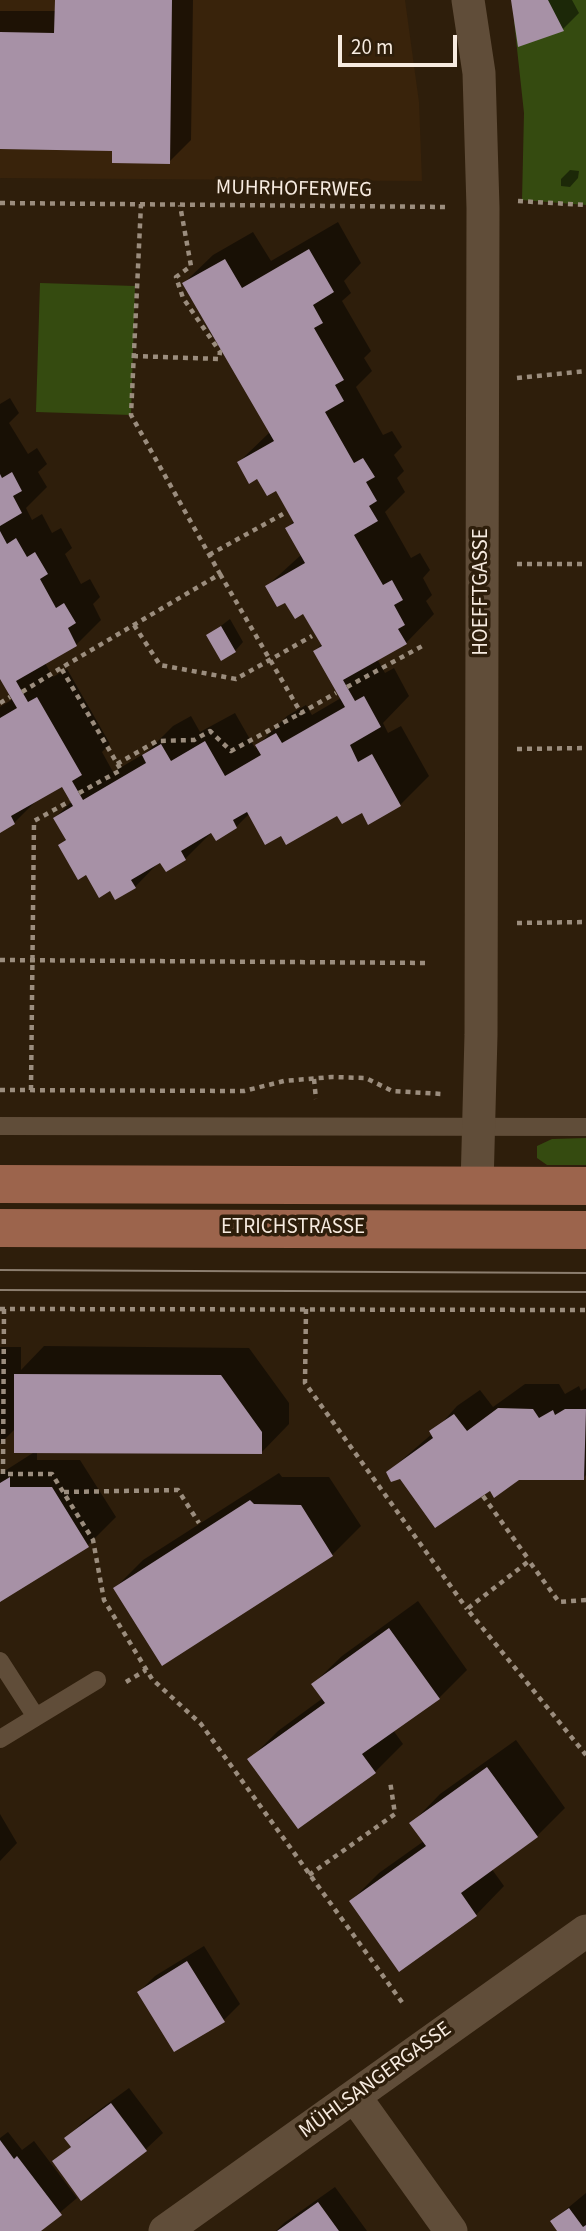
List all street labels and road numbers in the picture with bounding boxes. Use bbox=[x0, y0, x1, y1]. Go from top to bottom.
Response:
street label: MUHRHOFERWEG bbox=[216, 176, 372, 204]
street label: HOEFFTGASSE bbox=[469, 528, 495, 656]
street label: ETRICHSTRASSE bbox=[221, 1215, 365, 1241]
street label: MÜHLSANGERGASSE bbox=[295, 2017, 457, 2145]

